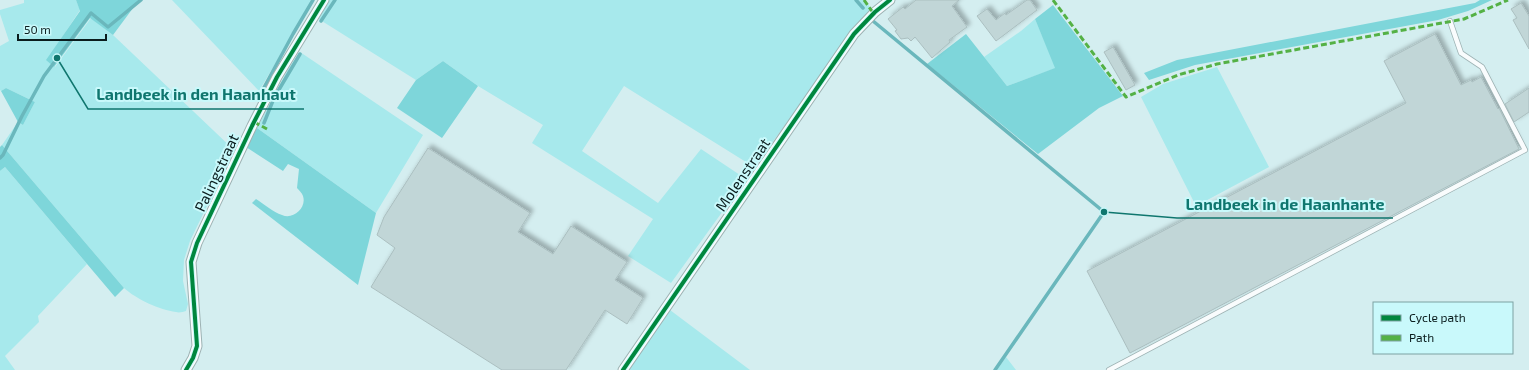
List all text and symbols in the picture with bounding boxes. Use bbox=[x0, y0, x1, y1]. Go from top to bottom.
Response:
scale bar bbox=[18, 16, 106, 42]
text: 50 m bbox=[24, 22, 51, 36]
callout: Landbeek in den Haanhaut bbox=[88, 81, 304, 109]
text: Landbeek in den Haanhaut bbox=[96, 84, 296, 103]
street label: Palingstraat bbox=[190, 131, 242, 214]
street label: Molenstraat bbox=[711, 134, 773, 214]
callout: Landbeek in de Haanhante bbox=[1177, 190, 1393, 218]
text: Landbeek in de Haanhante bbox=[1185, 194, 1385, 213]
legend bbox=[1373, 302, 1513, 354]
text: Cycle path bbox=[1409, 310, 1466, 324]
text: Path bbox=[1409, 330, 1434, 344]

